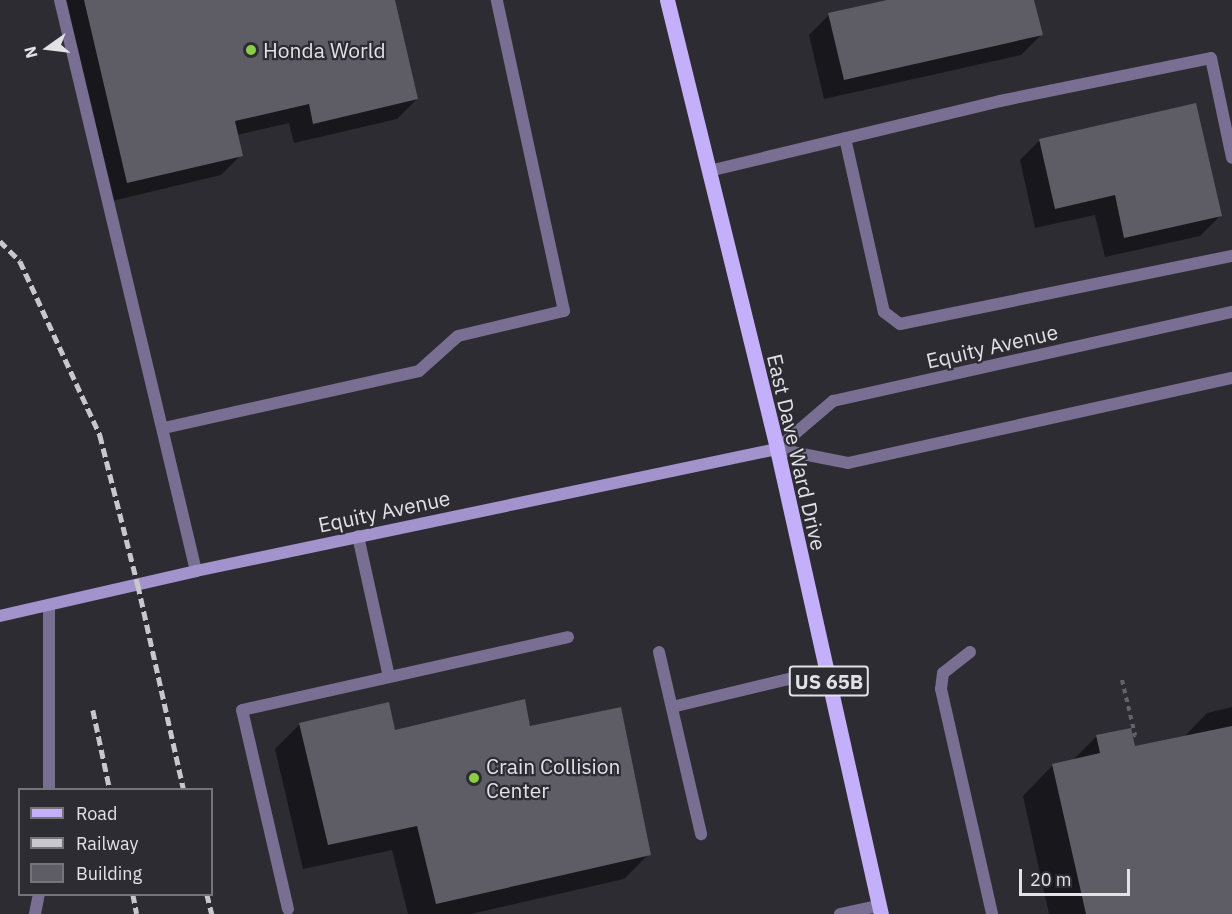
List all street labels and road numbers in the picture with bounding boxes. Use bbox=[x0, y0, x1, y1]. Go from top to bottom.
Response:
street label: Equity Avenue bbox=[924, 319, 1060, 373]
street label: East Dave Ward Drive bbox=[762, 351, 832, 553]
street label: Equity Avenue bbox=[316, 485, 452, 537]
road number: US 65B bbox=[788, 664, 870, 698]

